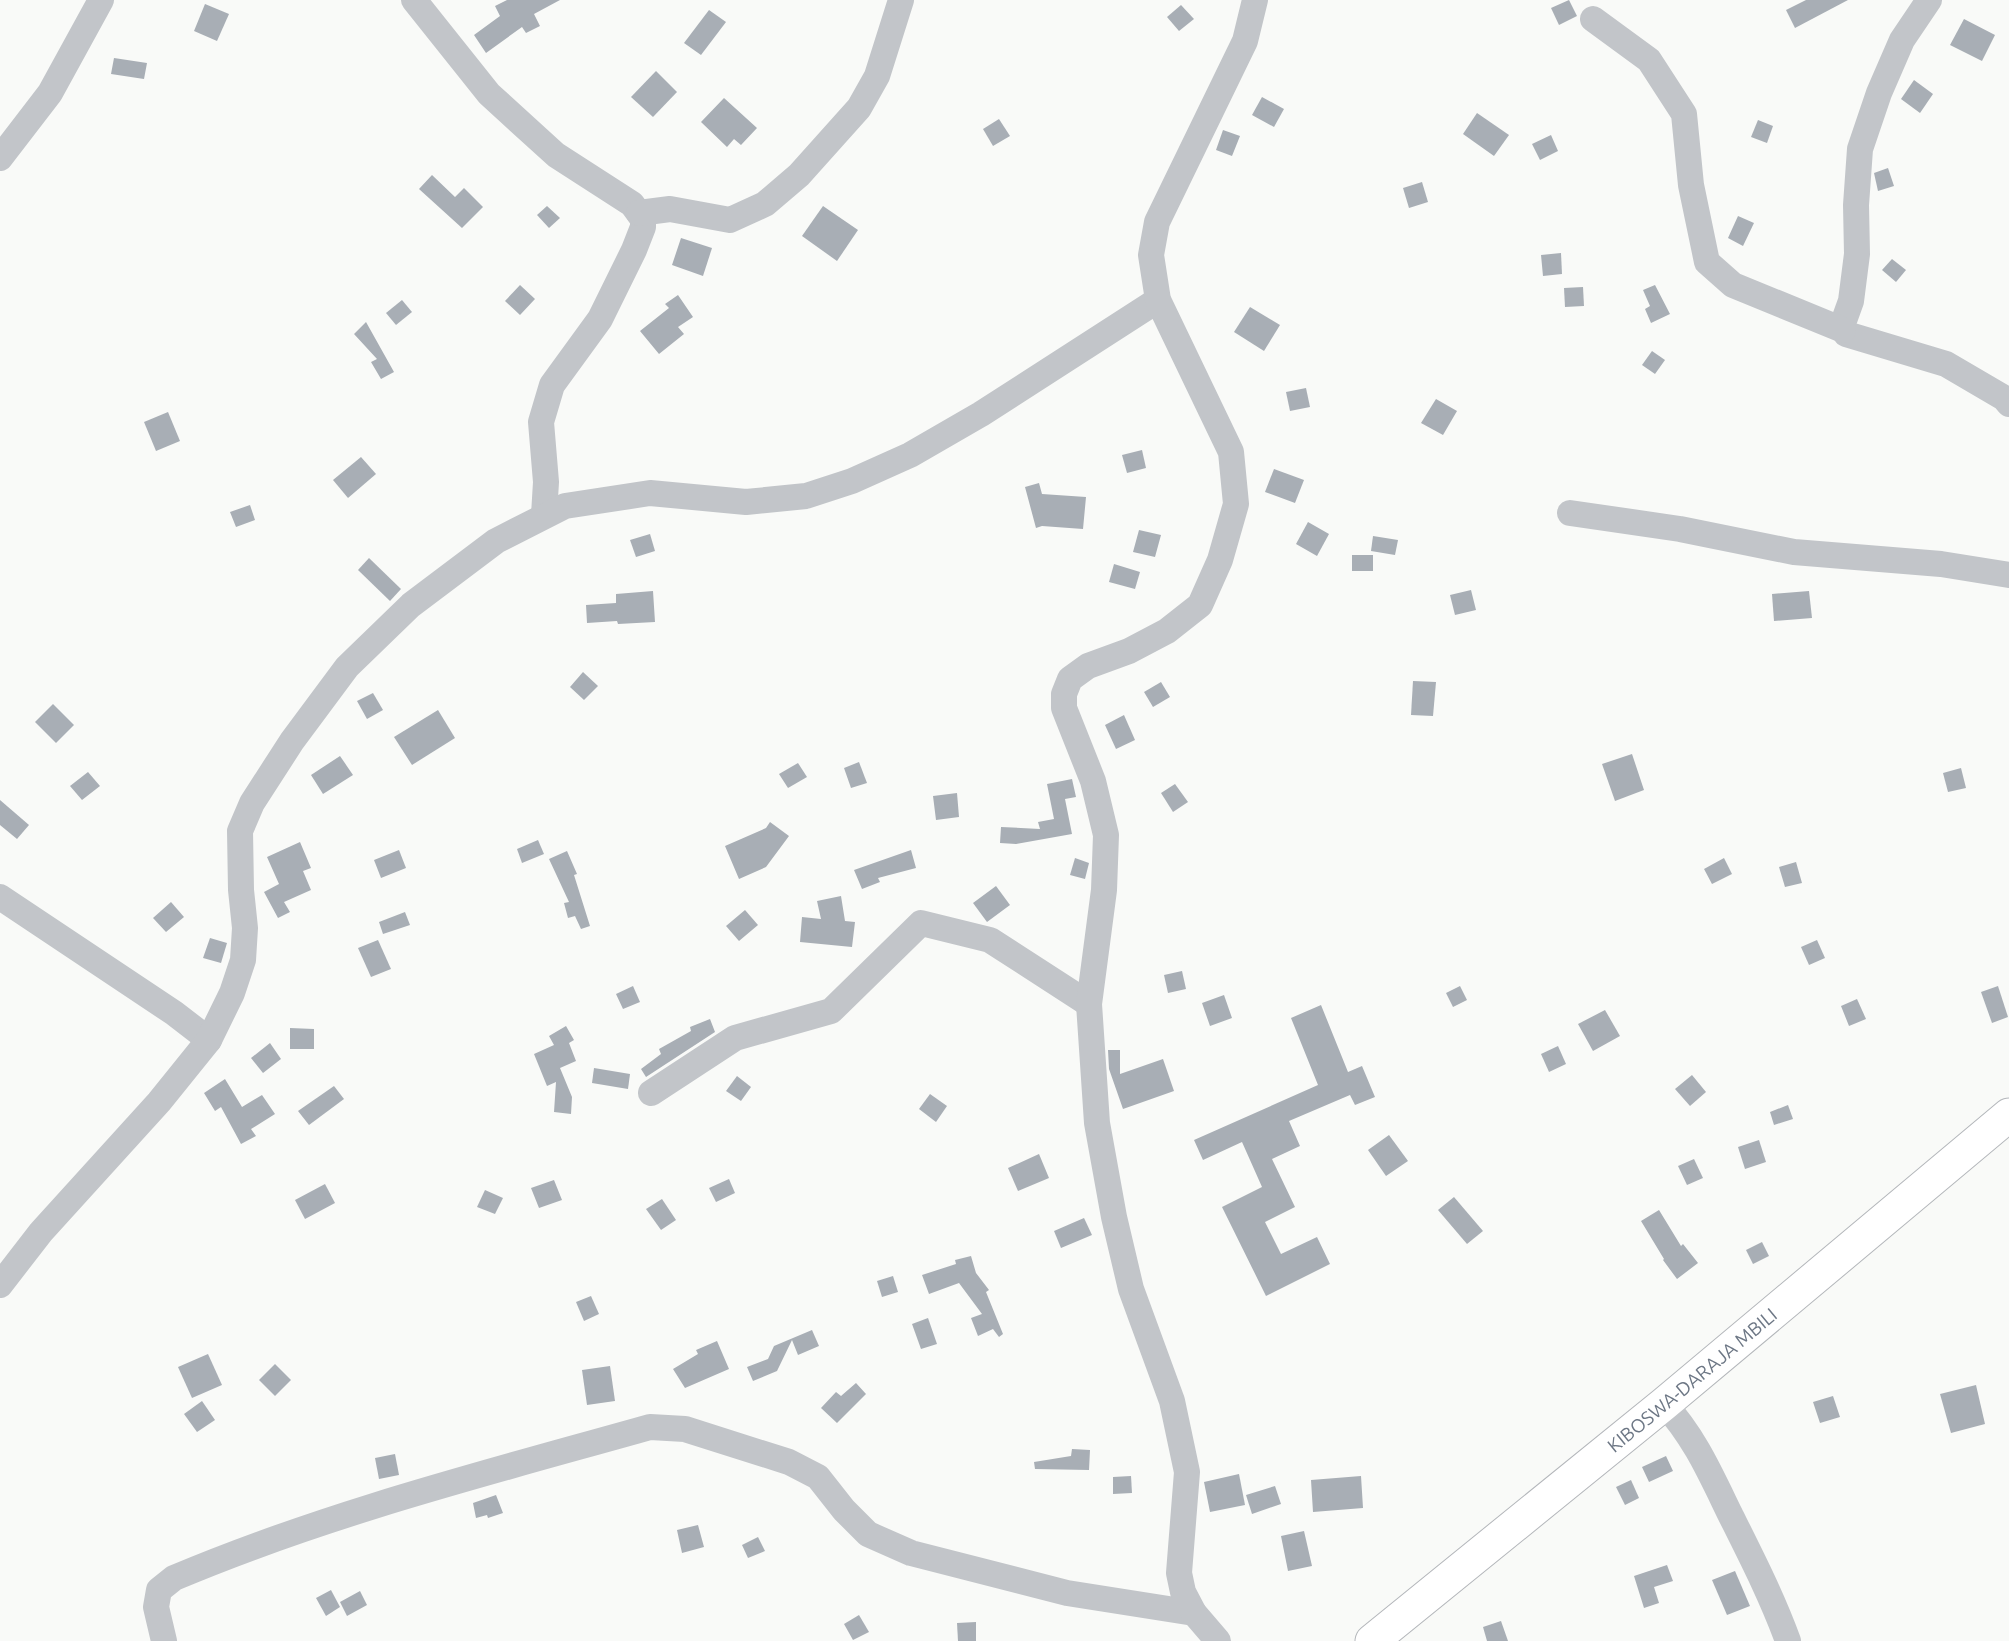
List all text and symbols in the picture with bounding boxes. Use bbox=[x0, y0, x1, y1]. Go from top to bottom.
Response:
street label: KIBOSWA-DARAJA MBILI bbox=[1603, 1303, 1781, 1457]

